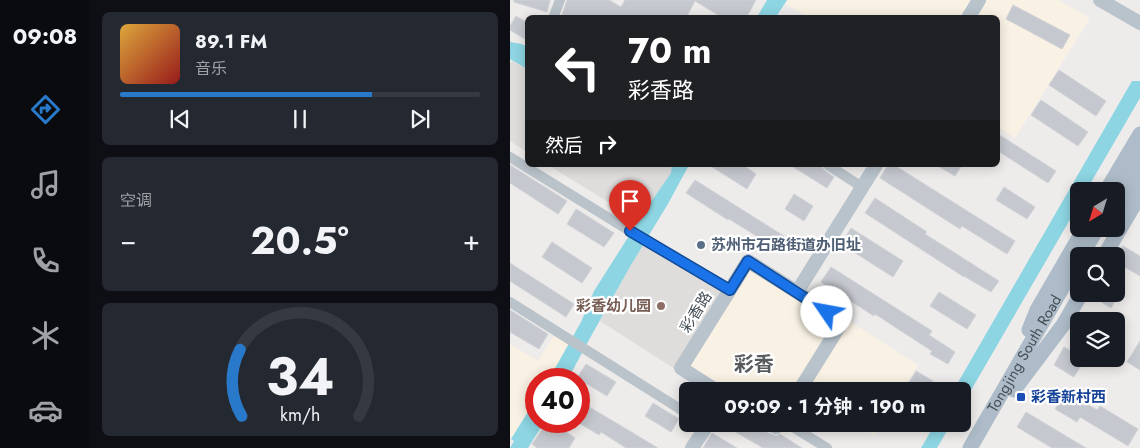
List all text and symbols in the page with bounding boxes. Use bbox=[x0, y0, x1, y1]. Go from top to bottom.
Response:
text: 09:08 bbox=[13, 20, 77, 52]
text: 70 m bbox=[628, 26, 711, 76]
text: 89.1 FM bbox=[195, 28, 267, 55]
icon: left bbox=[545, 35, 610, 100]
text: 音乐 bbox=[195, 57, 227, 80]
text: 彩香路 bbox=[628, 74, 694, 106]
icon: directions bbox=[28, 92, 63, 127]
icon: previous bbox=[166, 105, 194, 133]
icon: pause bbox=[286, 105, 314, 133]
icon: next bbox=[406, 105, 434, 133]
icon: right bbox=[593, 130, 621, 158]
text: 然后 bbox=[545, 132, 583, 159]
icon: music bbox=[28, 167, 63, 202]
pin bbox=[609, 180, 651, 231]
north arrow bbox=[1070, 182, 1125, 238]
map controls bbox=[1070, 182, 1125, 367]
icon: arrive bbox=[616, 187, 644, 215]
text: 空调 bbox=[120, 189, 152, 212]
text: 20.5° bbox=[251, 213, 349, 268]
text: − bbox=[120, 220, 137, 261]
text: + bbox=[463, 220, 480, 261]
place label: 苏州市石路街道办旧址 bbox=[711, 234, 861, 256]
marker: 苏州市石路街道办旧址 bbox=[695, 239, 707, 251]
icon: phone bbox=[28, 243, 63, 278]
button: search bbox=[1070, 247, 1125, 302]
position arrow bbox=[800, 285, 852, 337]
street label: 彩香路 bbox=[675, 287, 717, 337]
street label: Tongjing South Road bbox=[982, 291, 1067, 416]
place label: 彩香幼儿园 bbox=[576, 295, 651, 317]
marker: 彩香幼儿园 bbox=[655, 300, 667, 312]
button: layers bbox=[1070, 312, 1125, 367]
icon: climate bbox=[28, 318, 63, 353]
text: 34 bbox=[266, 339, 334, 415]
district label: 彩香 bbox=[734, 350, 774, 379]
speed limit sign: 40 bbox=[525, 368, 590, 433]
place label: 彩香新村西 bbox=[1031, 386, 1106, 408]
marker: 彩香新村西 bbox=[1015, 391, 1027, 403]
icon: car bbox=[28, 393, 63, 428]
text: 09:09 · 1 分钟 · 190 m bbox=[724, 393, 926, 420]
text: km/h bbox=[280, 402, 320, 428]

